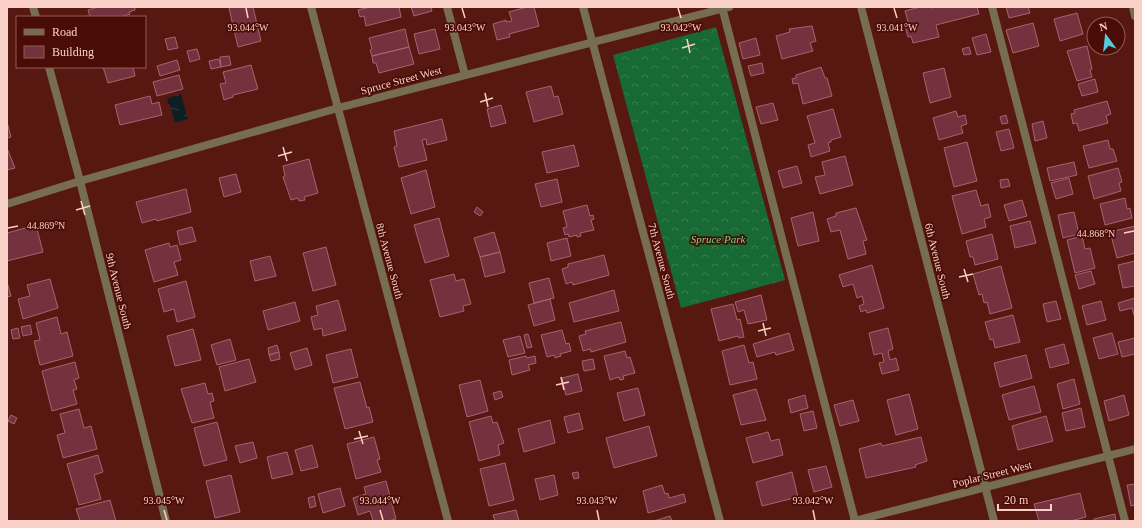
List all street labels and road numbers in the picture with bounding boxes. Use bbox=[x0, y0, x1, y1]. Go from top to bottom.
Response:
street label: Spruce Street West bbox=[359, 63, 443, 97]
street label: 8th Avenue South bbox=[374, 222, 406, 301]
street label: 7th Avenue South bbox=[646, 222, 678, 301]
street label: 6th Avenue South bbox=[923, 222, 953, 301]
street label: 9th Avenue South bbox=[104, 252, 134, 331]
street label: Poplar Street West bbox=[951, 458, 1033, 490]

